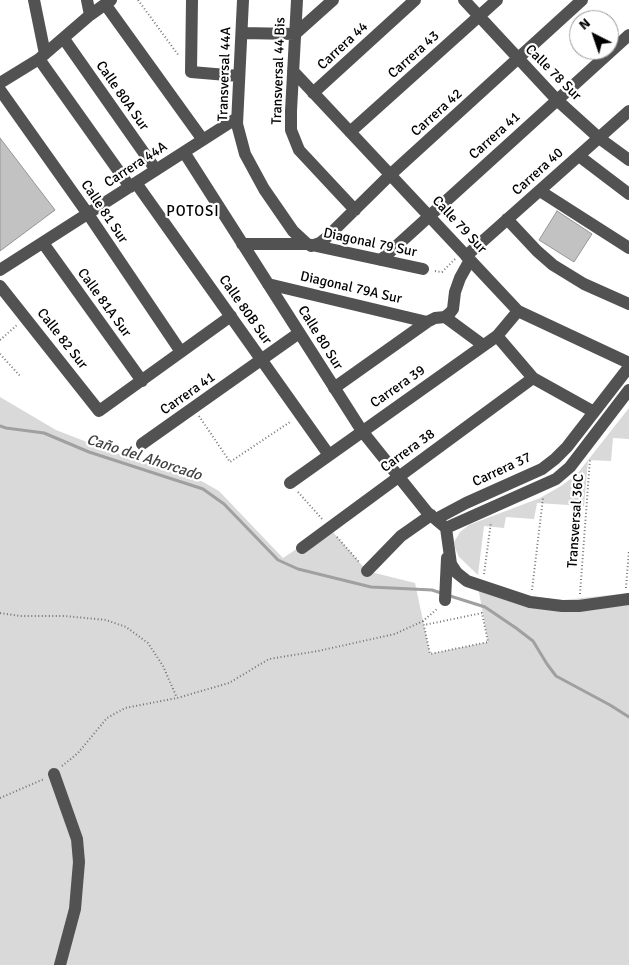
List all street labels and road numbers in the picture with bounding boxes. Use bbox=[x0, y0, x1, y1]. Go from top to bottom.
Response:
street label: Transversal 44 Bis bbox=[269, 17, 289, 125]
street label: Carrera 44 bbox=[314, 18, 372, 74]
street label: Transversal 44A bbox=[215, 26, 235, 122]
street label: Carrera 43 bbox=[385, 28, 443, 82]
street label: Calle 78 Sur bbox=[522, 42, 584, 104]
street label: Calle 80A Sur bbox=[92, 58, 152, 134]
street label: Carrera 42 bbox=[408, 86, 466, 140]
street label: Carrera 41 bbox=[466, 109, 524, 163]
street label: Carrera 44A bbox=[101, 139, 171, 191]
street label: Carrera 40 bbox=[509, 145, 567, 199]
street label: Calle 81 Sur bbox=[77, 177, 131, 247]
street label: Calle 79 Sur bbox=[428, 193, 490, 257]
street label: Diagonal 79 Sur bbox=[322, 225, 418, 261]
street label: Calle 81A Sur bbox=[73, 265, 135, 341]
street label: Diagonal 79A Sur bbox=[299, 268, 403, 308]
street label: Calle 80B Sur bbox=[215, 272, 275, 348]
street label: Calle 80 Sur bbox=[294, 303, 346, 373]
street label: Calle 82 Sur bbox=[33, 305, 91, 373]
street label: Carrera 39 bbox=[367, 362, 429, 412]
street label: Carrera 41 bbox=[157, 369, 219, 419]
street label: Carrera 38 bbox=[378, 426, 438, 476]
street label: Carrera 37 bbox=[470, 449, 534, 491]
street label: Transversal 36C bbox=[564, 473, 588, 569]

